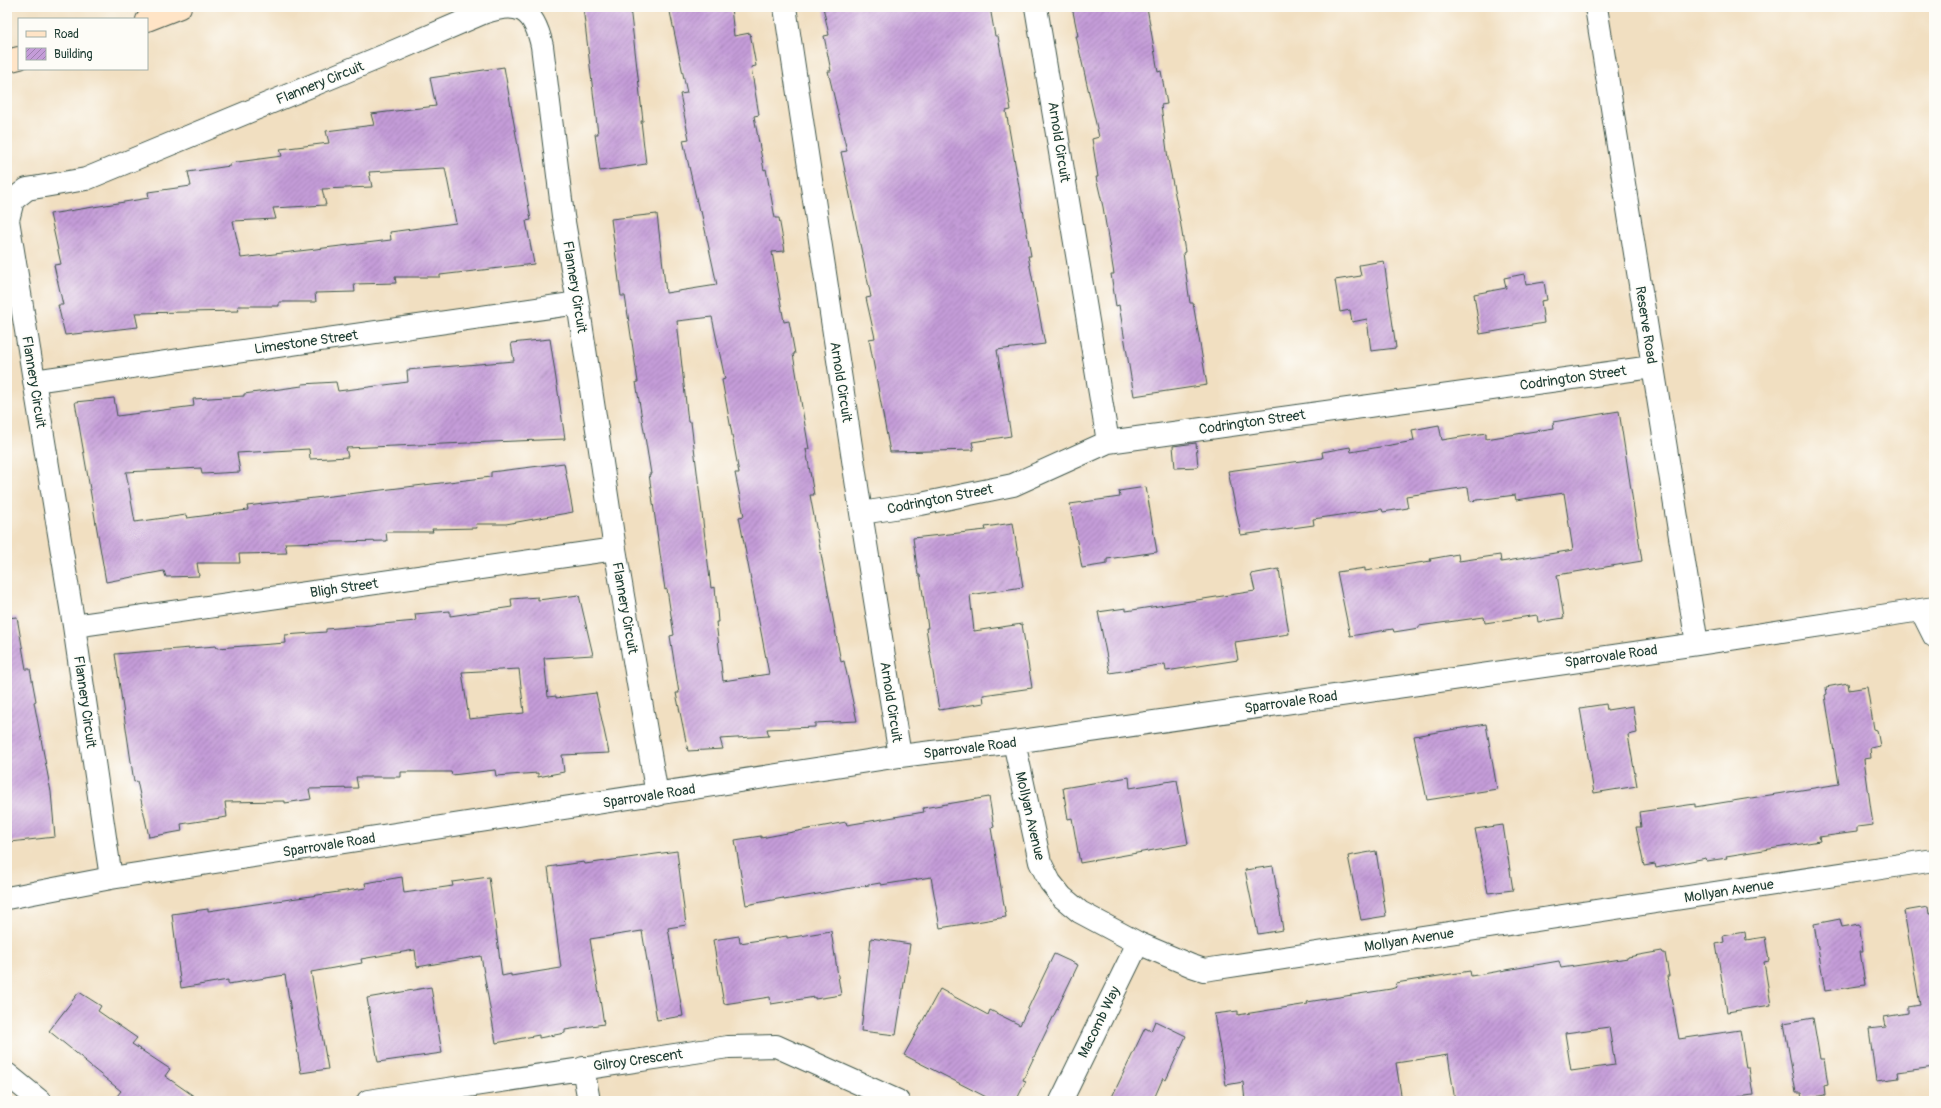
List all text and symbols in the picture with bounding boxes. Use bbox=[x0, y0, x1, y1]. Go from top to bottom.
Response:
legend bbox=[18, 18, 148, 70]
text: Road bbox=[54, 27, 79, 42]
text: Building bbox=[54, 47, 93, 62]
street label: Flannery Circuit bbox=[274, 58, 367, 108]
street label: Arnold Circuit bbox=[1044, 100, 1074, 184]
street label: Flannery Circuit bbox=[559, 240, 591, 335]
street label: Reserve Road bbox=[1631, 285, 1661, 365]
street label: Limestone Street bbox=[253, 326, 359, 358]
street label: Flannery Circuit bbox=[18, 335, 50, 430]
street label: Arnold Circuit bbox=[826, 340, 856, 424]
street label: Codrington Street bbox=[1519, 362, 1628, 394]
street label: Codrington Street bbox=[1198, 406, 1307, 438]
street label: Codrington Street bbox=[886, 480, 995, 518]
street label: Flannery Circuit bbox=[609, 561, 642, 656]
street label: Bligh Street bbox=[309, 575, 379, 601]
street label: Sparrovale Road bbox=[1563, 641, 1659, 671]
street label: Flannery Circuit bbox=[70, 655, 100, 750]
street label: Arnold Circuit bbox=[876, 660, 906, 744]
street label: Sparrovale Road bbox=[1243, 687, 1339, 717]
street label: Sparrovale Road bbox=[923, 734, 1018, 762]
street label: Mollyan Avenue bbox=[1012, 770, 1048, 862]
street label: Sparrovale Road bbox=[601, 780, 697, 812]
street label: Sparrovale Road bbox=[281, 829, 377, 861]
street label: Mollyan Avenue bbox=[1683, 876, 1775, 906]
street label: Mollyan Avenue bbox=[1363, 925, 1455, 955]
street label: Macomb Way bbox=[1074, 983, 1124, 1061]
street label: Gilroy Crescent bbox=[592, 1045, 684, 1075]

